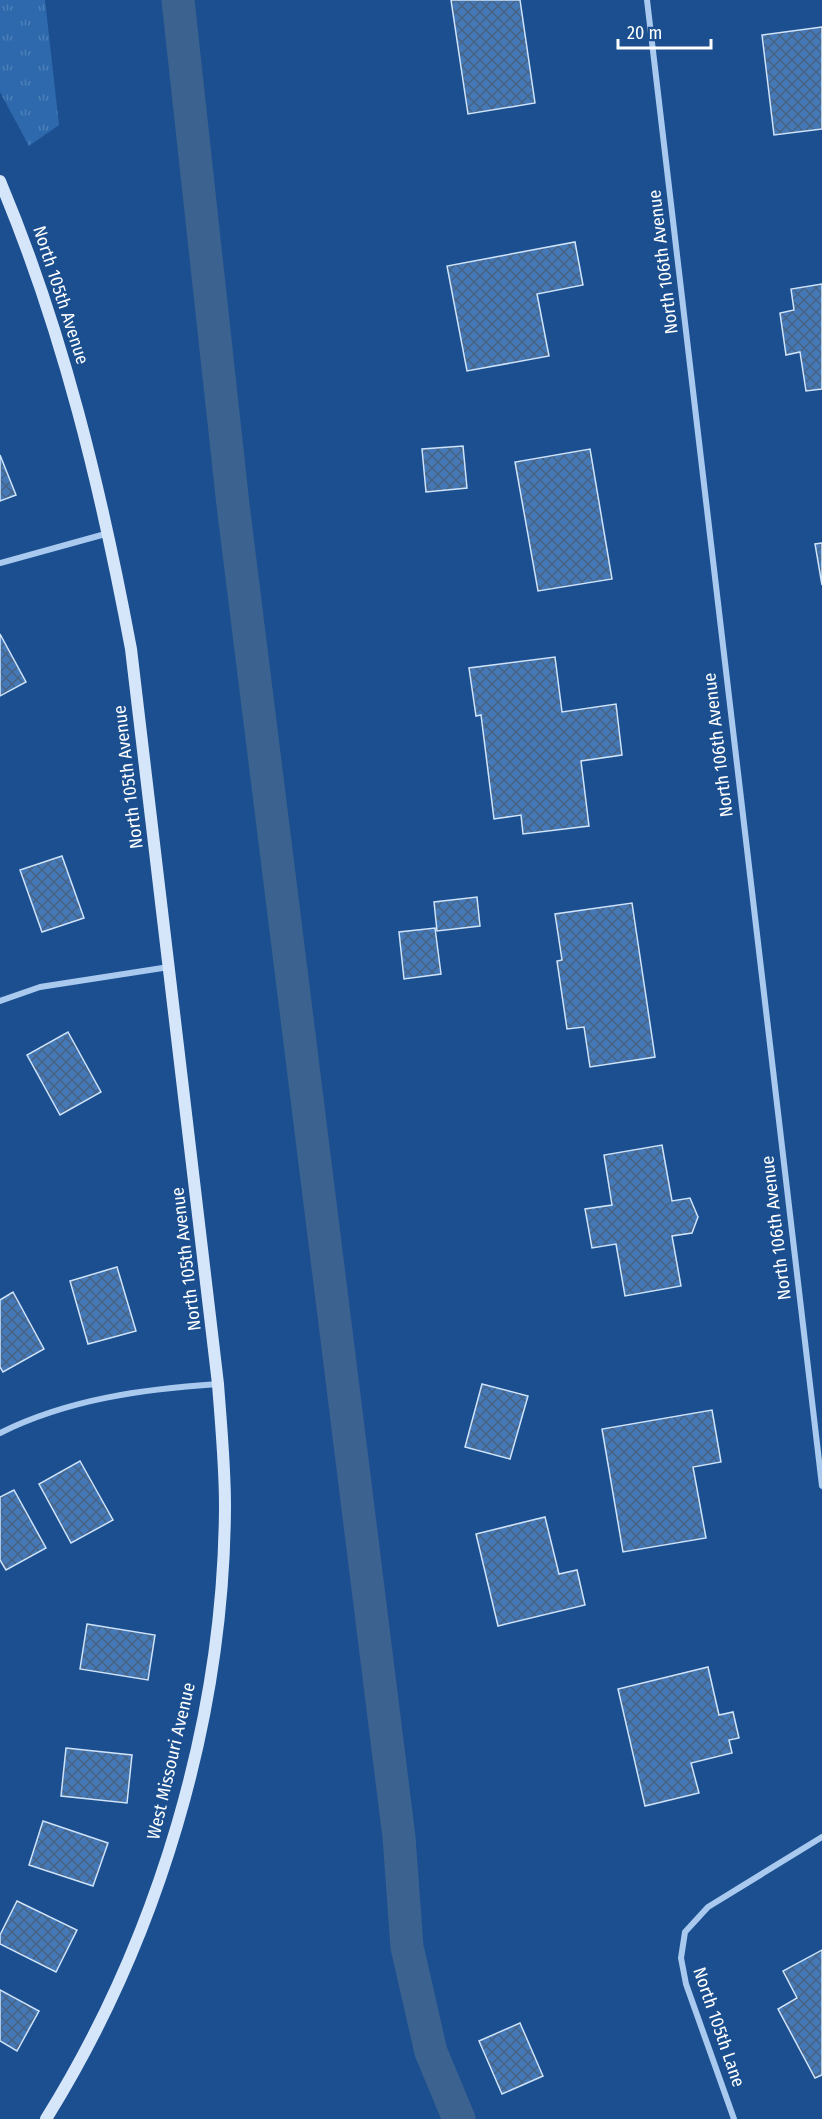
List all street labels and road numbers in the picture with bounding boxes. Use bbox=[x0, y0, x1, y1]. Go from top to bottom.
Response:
street label: North 106th Avenue bbox=[643, 188, 683, 335]
street label: North 105th Avenue bbox=[28, 223, 94, 367]
street label: North 106th Avenue bbox=[698, 671, 738, 818]
street label: North 105th Avenue bbox=[108, 704, 148, 850]
street label: North 106th Avenue bbox=[756, 1154, 796, 1301]
street label: North 105th Avenue bbox=[166, 1186, 206, 1332]
street label: West Missouri Avenue bbox=[142, 1680, 200, 1842]
street label: North 105th Lane bbox=[688, 1964, 750, 2090]

